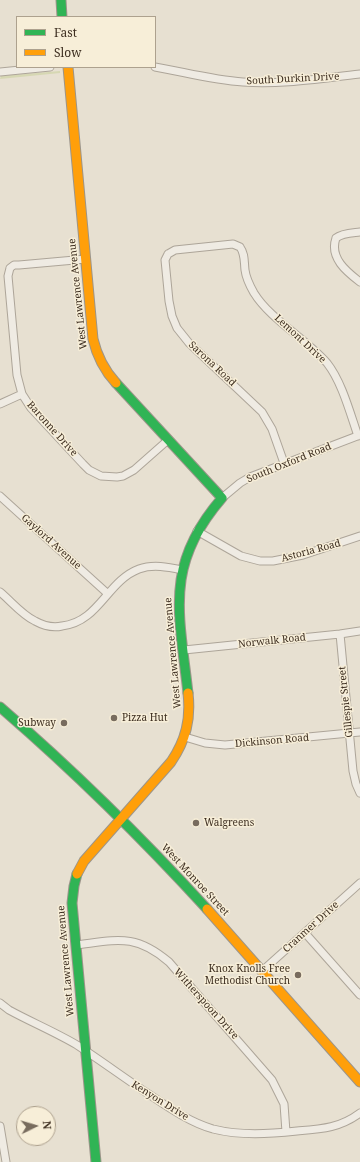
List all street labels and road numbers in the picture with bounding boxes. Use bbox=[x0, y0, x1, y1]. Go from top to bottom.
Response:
street label: South Durkin Drive bbox=[246, 71, 340, 87]
street label: West Lawrence Avenue bbox=[66, 238, 90, 350]
street label: Lemont Drive bbox=[272, 312, 328, 366]
street label: Sarona Road bbox=[186, 339, 238, 389]
street label: Baronne Drive bbox=[24, 399, 80, 459]
street label: South Oxford Road bbox=[245, 441, 333, 485]
street label: Gaylord Avenue bbox=[19, 512, 83, 572]
street label: Astoria Road bbox=[280, 537, 342, 565]
street label: West Lawrence Avenue bbox=[162, 597, 184, 709]
street label: Norwalk Road bbox=[238, 631, 306, 651]
street label: Gillespie Street bbox=[336, 666, 356, 738]
street label: Dickinson Road bbox=[234, 732, 310, 750]
street label: West Monroe Street bbox=[159, 842, 231, 918]
street label: Cranmer Drive bbox=[281, 899, 341, 955]
street label: West Lawrence Avenue bbox=[55, 905, 77, 1017]
street label: Witherspoon Drive bbox=[171, 966, 241, 1042]
street label: Kenyon Drive bbox=[129, 1079, 191, 1123]

